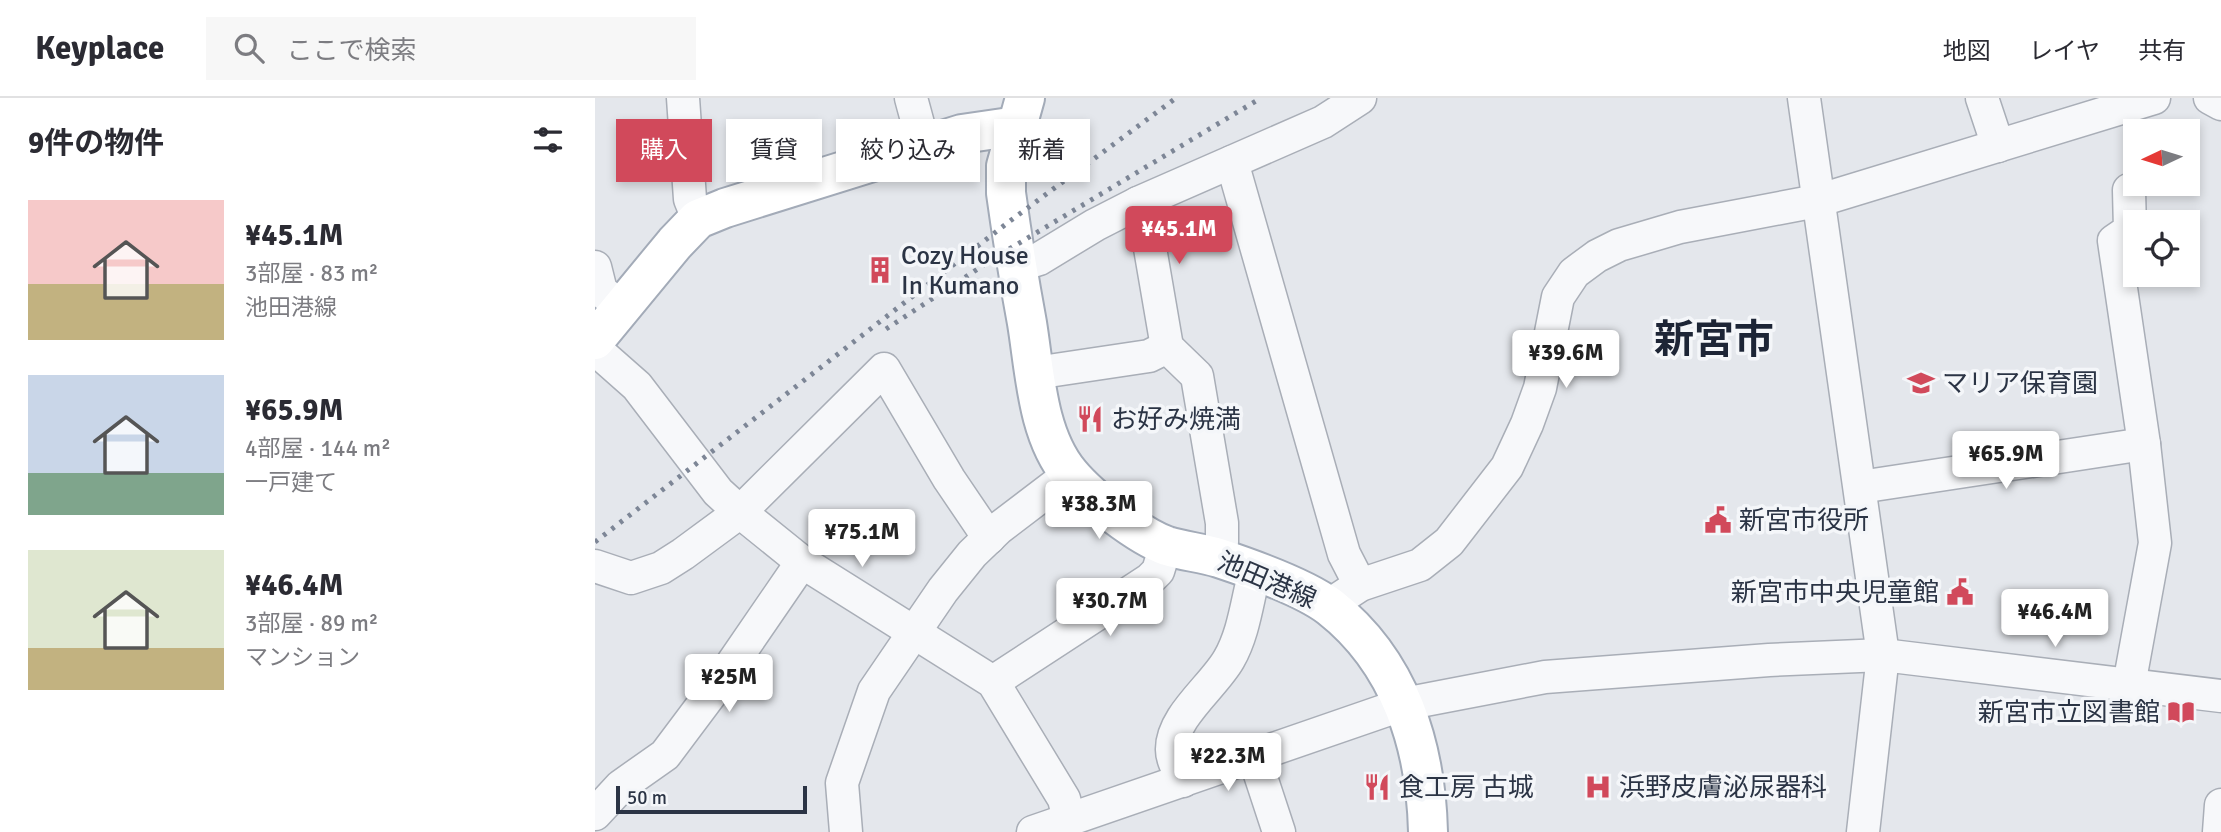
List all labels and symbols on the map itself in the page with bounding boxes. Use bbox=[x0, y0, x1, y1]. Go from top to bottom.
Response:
north arrow bbox=[2123, 119, 2200, 196]
pin: ¥45.1M bbox=[1122, 206, 1236, 266]
place label: Cozy House In Kumano bbox=[901, 240, 1029, 302]
building icon: Cozy House In Kumano bbox=[865, 255, 895, 285]
district label: 新宮市 bbox=[1654, 315, 1774, 365]
pin: ¥39.6M bbox=[1509, 330, 1623, 390]
school or university icon: マリア保育園 bbox=[1906, 368, 1936, 398]
place label: マリア保育園 bbox=[1942, 368, 2098, 400]
restaurant icon: お好み焼満 bbox=[1075, 404, 1105, 434]
place label: お好み焼満 bbox=[1111, 404, 1241, 436]
pin: ¥65.9M bbox=[1949, 432, 2063, 491]
pin: ¥38.3M bbox=[1042, 482, 1156, 541]
public building icon: 新宮市役所 bbox=[1703, 505, 1733, 535]
place label: 新宮市役所 bbox=[1739, 505, 1869, 537]
pin: ¥75.1M bbox=[805, 510, 919, 569]
street label: 池田港線 bbox=[1212, 546, 1321, 616]
place label: 新宮市中央児童館 bbox=[1731, 577, 1939, 609]
public building icon: 新宮市中央児童館 bbox=[1945, 577, 1975, 607]
pin: ¥30.7M bbox=[1053, 578, 1167, 638]
pin: ¥46.4M bbox=[1998, 589, 2112, 649]
pin: ¥25M bbox=[688, 654, 770, 714]
place label: 新宮市立図書館 bbox=[1978, 697, 2160, 729]
library icon: 新宮市立図書館 bbox=[2166, 697, 2196, 727]
pin: ¥22.3M bbox=[1171, 734, 1285, 793]
restaurant icon: 食工房 古城 bbox=[1362, 772, 1392, 802]
place label: 食工房 古城 bbox=[1398, 772, 1534, 804]
hospital icon: 浜野皮膚泌尿器科 bbox=[1583, 772, 1613, 802]
place label: 浜野皮膚泌尿器科 bbox=[1619, 772, 1827, 804]
scale bar bbox=[616, 783, 807, 815]

